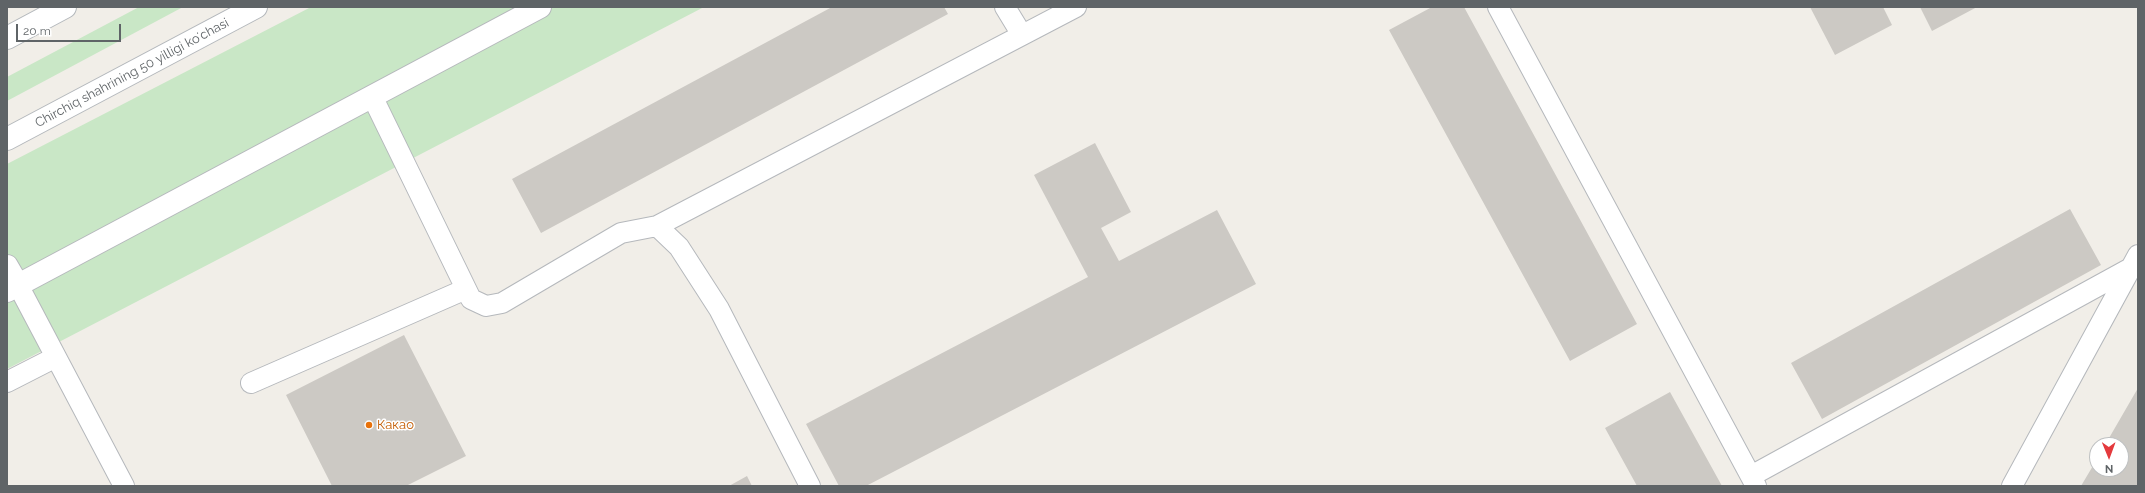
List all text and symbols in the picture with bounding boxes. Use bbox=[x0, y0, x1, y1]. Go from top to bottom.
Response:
street label: Chirchiq shahrining 50 yilligi koʻchasi bbox=[32, 15, 232, 131]
scale bar bbox=[18, 16, 123, 42]
text: 20 m bbox=[23, 24, 51, 38]
place label: Какао bbox=[377, 417, 414, 433]
marker: Какао bbox=[364, 420, 374, 430]
north arrow bbox=[2089, 437, 2129, 477]
text: N bbox=[2105, 462, 2114, 475]

